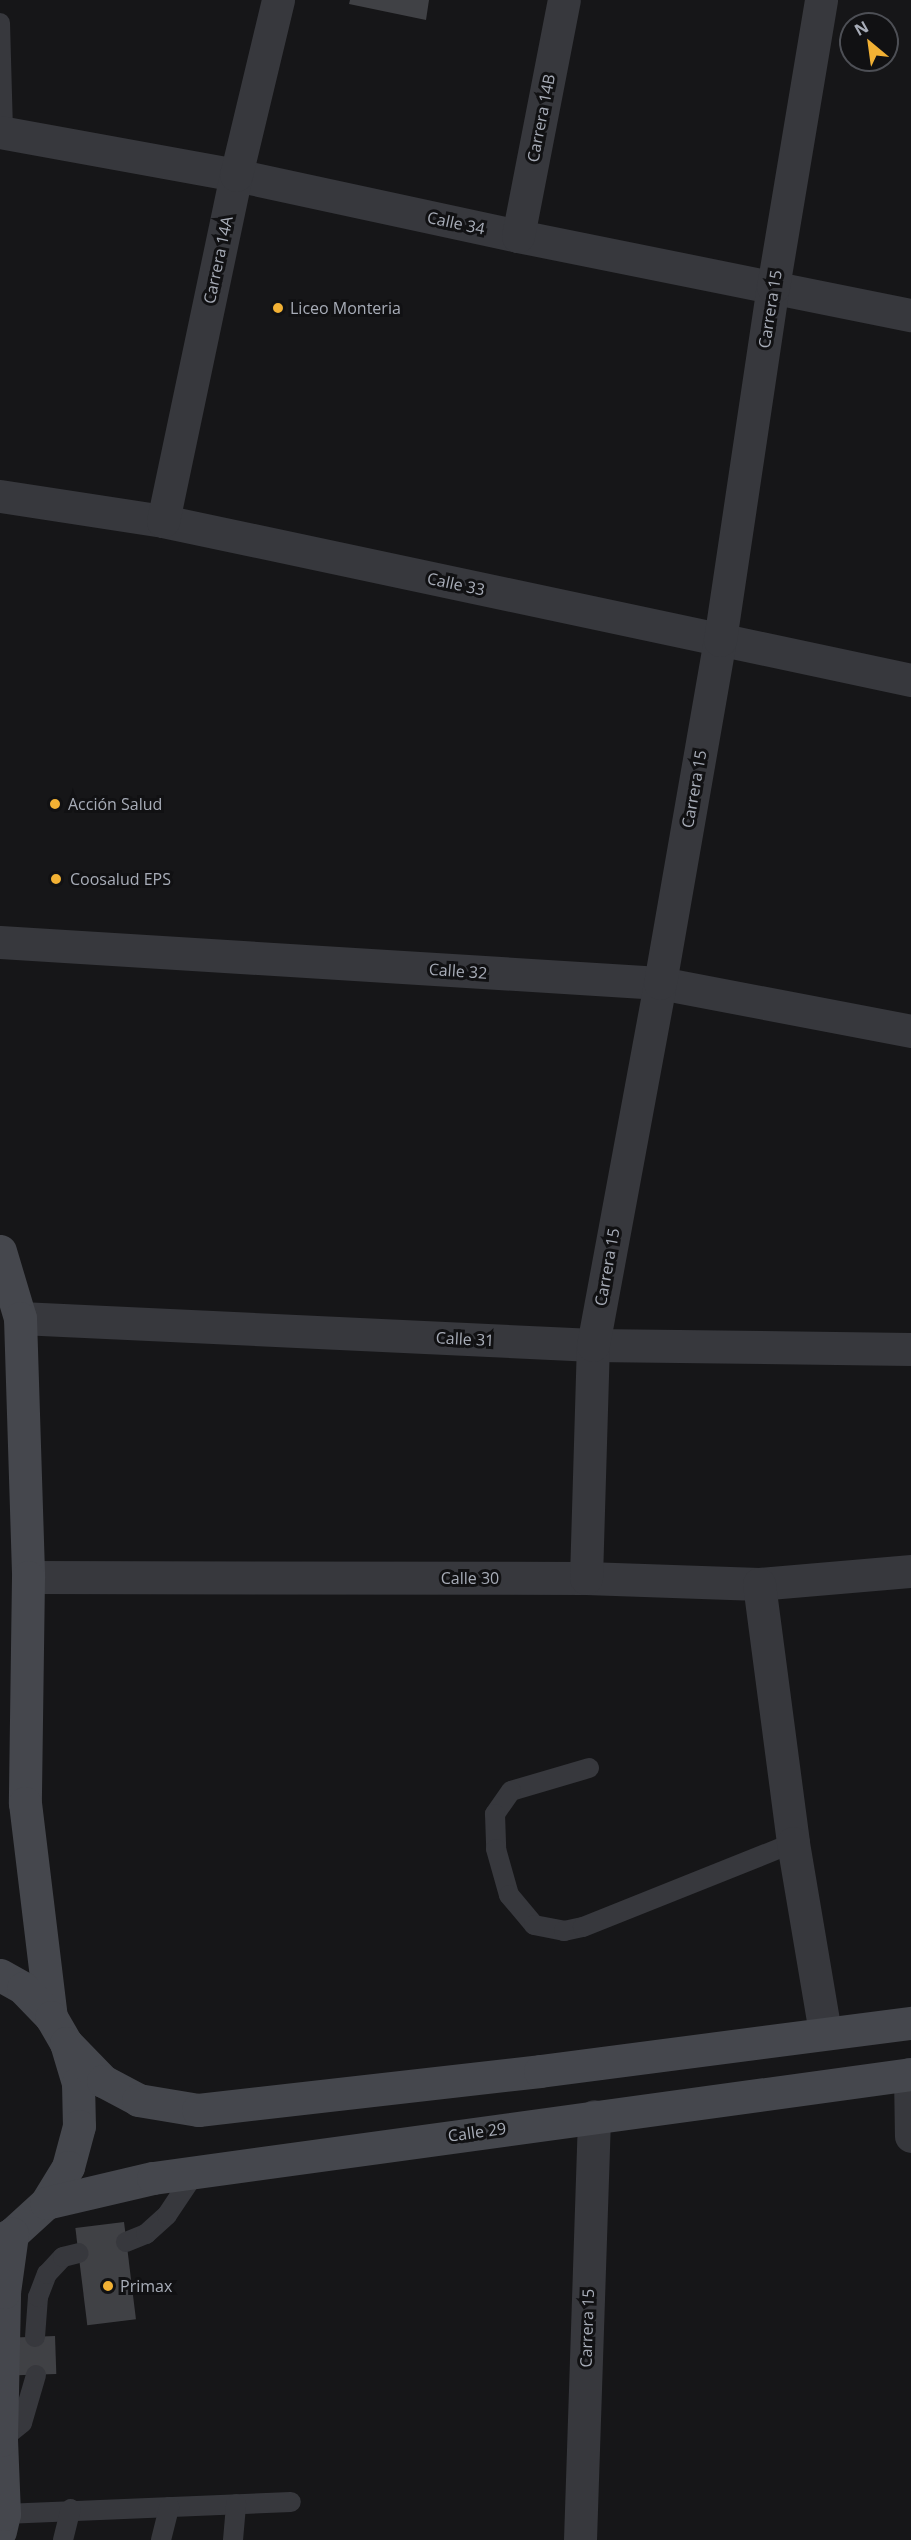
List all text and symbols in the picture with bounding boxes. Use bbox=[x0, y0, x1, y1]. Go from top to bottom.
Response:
north arrow bbox=[839, 12, 899, 72]
text: N bbox=[850, 15, 872, 41]
street label: Carrera 14B bbox=[523, 72, 559, 164]
street label: Calle 34 bbox=[425, 208, 487, 238]
street label: Carrera 14A bbox=[199, 214, 237, 306]
street label: Carrera 15 bbox=[754, 269, 786, 349]
place label: Liceo Monteria bbox=[290, 298, 401, 318]
marker: Liceo Monteria bbox=[271, 301, 285, 315]
street label: Calle 33 bbox=[425, 569, 487, 599]
street label: Carrera 15 bbox=[678, 748, 710, 830]
place label: Acción Salud bbox=[68, 794, 162, 814]
marker: Acción Salud bbox=[46, 795, 64, 813]
place label: Coosalud EPS bbox=[70, 869, 171, 889]
marker: Coosalud EPS bbox=[47, 870, 65, 888]
street label: Calle 32 bbox=[428, 959, 488, 983]
street label: Carrera 15 bbox=[591, 1226, 623, 1308]
street label: Calle 31 bbox=[435, 1328, 495, 1350]
street label: Calle 30 bbox=[441, 1568, 499, 1588]
street label: Calle 29 bbox=[447, 2118, 507, 2146]
place label: Primax bbox=[120, 2276, 172, 2296]
marker: Primax bbox=[101, 2279, 115, 2293]
street label: Carrera 15 bbox=[576, 2288, 598, 2368]

